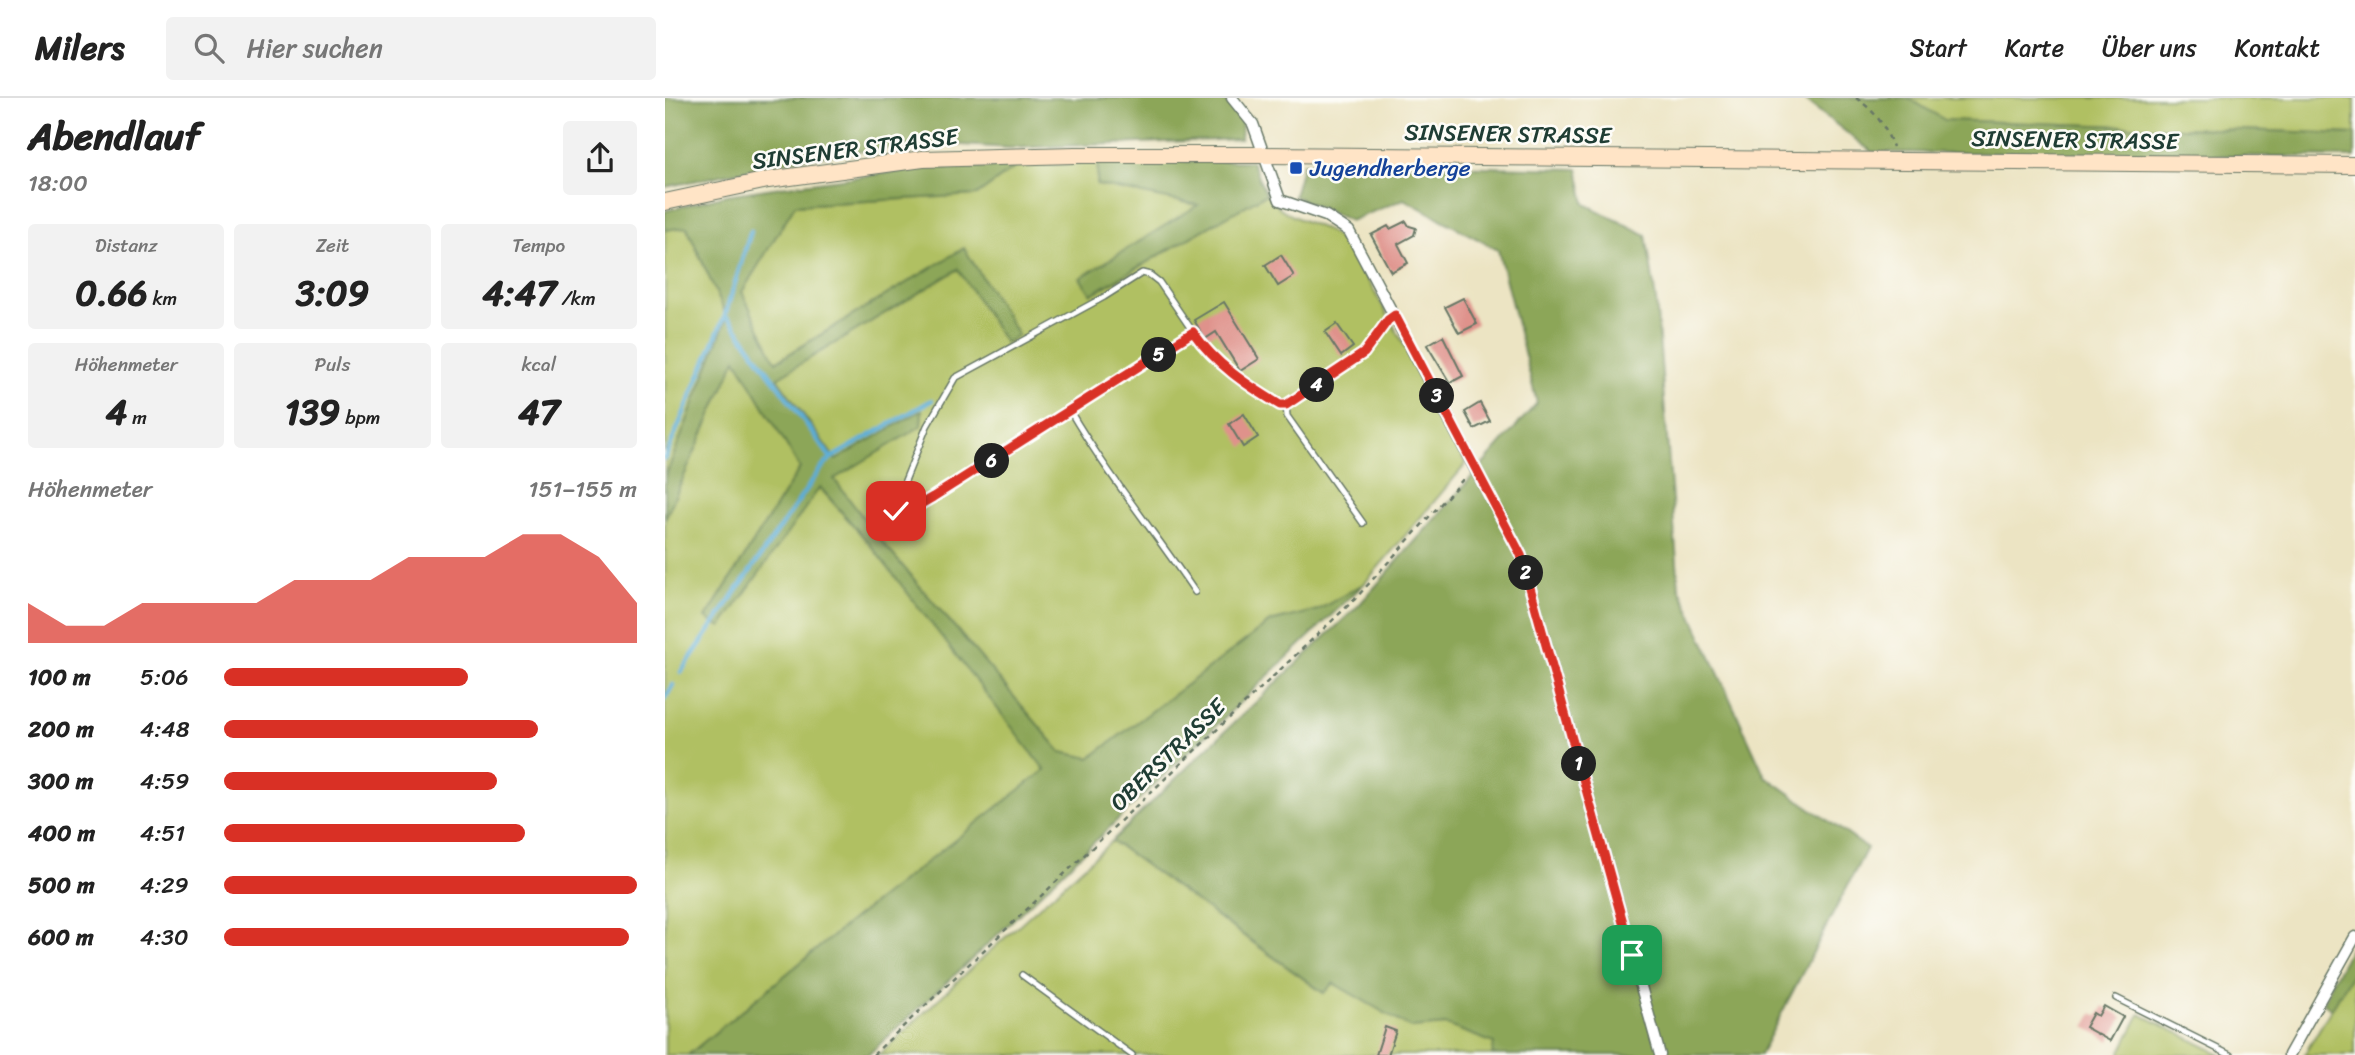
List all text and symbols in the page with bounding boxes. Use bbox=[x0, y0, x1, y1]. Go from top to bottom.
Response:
search box bbox=[166, 17, 656, 80]
text: Milers bbox=[35, 19, 124, 77]
text: Hier suchen bbox=[246, 25, 383, 71]
text: Start bbox=[1910, 27, 1967, 69]
text: Karte bbox=[2005, 27, 2064, 69]
text: Über uns bbox=[2102, 27, 2197, 69]
text: Kontakt bbox=[2235, 27, 2320, 69]
icon: search bbox=[190, 29, 228, 67]
text: Abendlauf bbox=[28, 103, 201, 170]
street label: SINSENER STRASSE bbox=[1404, 112, 1613, 156]
street label: SINSENER STRASSE bbox=[750, 116, 961, 182]
street label: SINSENER STRASSE bbox=[1971, 118, 2180, 162]
button: share bbox=[563, 121, 637, 195]
place label: Jugendherberge bbox=[1309, 148, 1471, 189]
marker: Jugendherberge bbox=[1288, 160, 1304, 176]
text: 18:00 bbox=[28, 163, 88, 204]
text: Distanz bbox=[95, 229, 157, 262]
text: Zeit bbox=[316, 229, 349, 262]
text: Tempo bbox=[512, 229, 565, 262]
text: 0.66 bbox=[75, 262, 148, 324]
text: 3:09 bbox=[296, 262, 369, 324]
text: 4:47 bbox=[482, 262, 556, 324]
text: km bbox=[148, 282, 177, 315]
text: /km bbox=[556, 282, 596, 315]
pin: 5 bbox=[1141, 338, 1177, 372]
text: 5 bbox=[1153, 338, 1164, 371]
text: Höhenmeter bbox=[75, 348, 178, 381]
text: Puls bbox=[315, 348, 350, 381]
text: kcal bbox=[522, 348, 556, 381]
pin: 4 bbox=[1299, 368, 1335, 402]
text: 4 bbox=[1311, 368, 1322, 401]
pin: 3 bbox=[1419, 378, 1455, 414]
text: 3 bbox=[1431, 379, 1442, 412]
text: 4 bbox=[105, 381, 127, 443]
text: 139 bbox=[285, 381, 340, 443]
text: 47 bbox=[518, 381, 560, 443]
text: m bbox=[127, 401, 147, 434]
text: bpm bbox=[340, 401, 380, 434]
pin: 6 bbox=[975, 444, 1009, 478]
text: 6 bbox=[986, 444, 997, 477]
text: Höhenmeter bbox=[28, 469, 152, 510]
text: 151–155 m bbox=[529, 469, 637, 510]
pin bbox=[866, 481, 926, 541]
icon: check bbox=[877, 492, 915, 530]
pin: 2 bbox=[1509, 556, 1543, 590]
text: 2 bbox=[1520, 556, 1531, 589]
text: 100 m bbox=[28, 657, 91, 698]
text: 5:06 bbox=[140, 657, 189, 698]
street label: OBERSTRASSE bbox=[1100, 687, 1237, 822]
text: 200 m bbox=[28, 709, 94, 750]
text: 4:48 bbox=[140, 709, 190, 750]
pin: 1 bbox=[1562, 746, 1597, 782]
text: 1 bbox=[1574, 747, 1583, 780]
text: 300 m bbox=[28, 761, 93, 802]
text: 4:59 bbox=[140, 761, 190, 802]
text: 400 m bbox=[28, 813, 95, 854]
text: 4:51 bbox=[140, 813, 185, 854]
text: 500 m bbox=[28, 865, 95, 906]
text: 4:29 bbox=[140, 865, 189, 906]
text: 600 m bbox=[28, 917, 94, 958]
text: 4:30 bbox=[140, 917, 188, 958]
pin bbox=[1602, 925, 1662, 985]
icon: arrive bbox=[1613, 936, 1651, 974]

